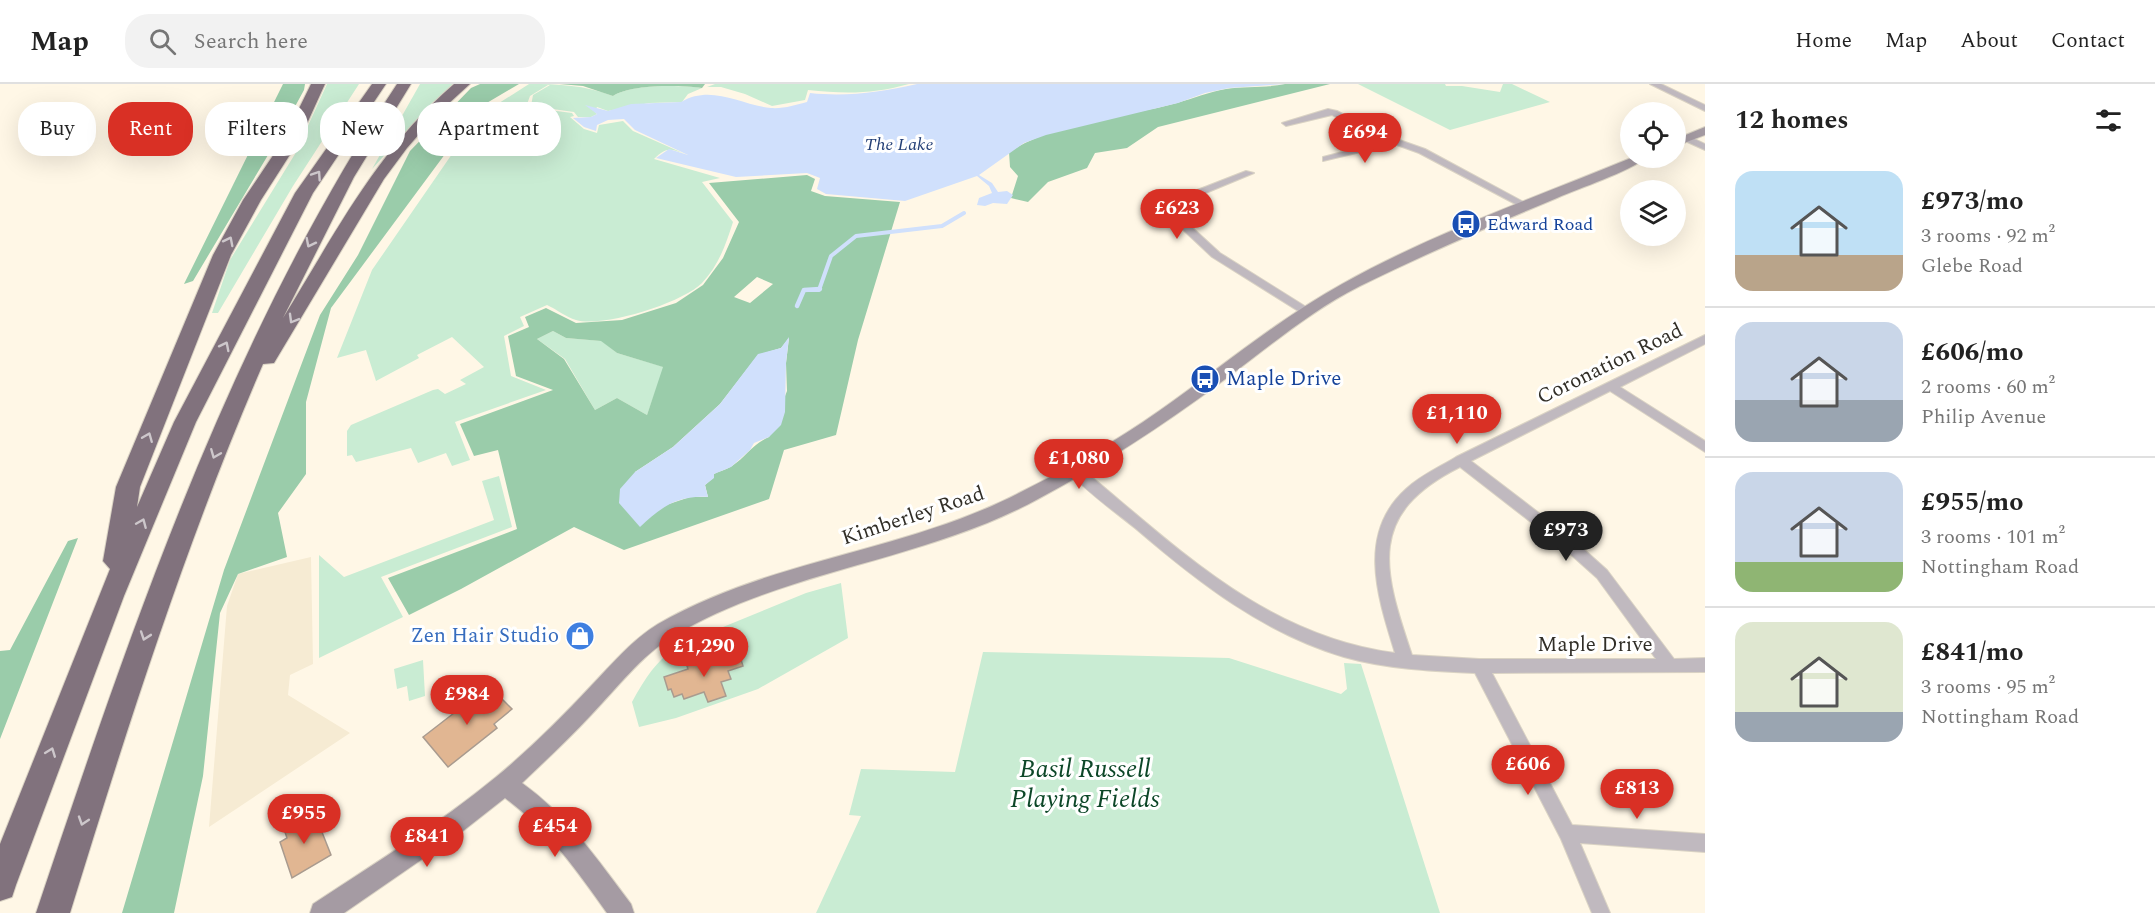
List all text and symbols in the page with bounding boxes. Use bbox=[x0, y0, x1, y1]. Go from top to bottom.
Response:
search box bbox=[125, 14, 545, 68]
text: Map bbox=[30, 20, 89, 63]
icon: search bbox=[146, 25, 179, 58]
text: Search here bbox=[194, 25, 308, 58]
text: Home bbox=[1795, 25, 1852, 57]
text: Map bbox=[1885, 25, 1927, 57]
text: About bbox=[1960, 25, 2018, 57]
text: Contact bbox=[2051, 25, 2125, 57]
text: 12 homes bbox=[1735, 100, 1849, 140]
chip: Buy bbox=[18, 102, 96, 156]
chip: Rent bbox=[108, 102, 193, 156]
chip: Filters bbox=[205, 102, 308, 156]
chip: New bbox=[320, 102, 405, 156]
chip: Apartment bbox=[417, 102, 561, 156]
map controls bbox=[1620, 102, 1686, 246]
button: locate bbox=[1620, 102, 1686, 168]
icon: filters bbox=[2092, 104, 2125, 137]
pin: £694 bbox=[1329, 113, 1401, 164]
text: £694 bbox=[1343, 117, 1387, 147]
water label: The Lake bbox=[865, 131, 933, 158]
one-way arrow bbox=[310, 170, 321, 181]
button: layers bbox=[1620, 180, 1686, 246]
text: £973/mo bbox=[1921, 181, 2024, 221]
pin: £623 bbox=[1141, 189, 1213, 240]
text: £623 bbox=[1155, 193, 1199, 223]
icon: home bbox=[1783, 195, 1855, 267]
bus stop icon: Edward Road bbox=[1450, 208, 1482, 240]
place label: Edward Road bbox=[1487, 211, 1593, 238]
text: 3 rooms · 92 m² bbox=[1921, 221, 2055, 251]
one-way arrow bbox=[306, 236, 317, 247]
one-way arrow bbox=[221, 237, 233, 248]
text: Glebe Road bbox=[1921, 251, 2023, 281]
one-way arrow bbox=[289, 313, 300, 323]
street label: Coronation Road bbox=[1532, 315, 1688, 413]
text: £606/mo bbox=[1921, 332, 2024, 372]
one-way arrow bbox=[218, 342, 229, 353]
icon: home bbox=[1783, 346, 1855, 418]
bus stop icon: Maple Drive bbox=[1189, 363, 1221, 395]
place label: Maple Drive bbox=[1226, 363, 1341, 395]
text: 2 rooms · 60 m² bbox=[1921, 372, 2055, 402]
pin: £1,110 bbox=[1408, 394, 1506, 445]
text: £1,110 bbox=[1426, 398, 1488, 428]
text: Philip Avenue bbox=[1921, 402, 2046, 432]
one-way arrow bbox=[141, 433, 153, 444]
pin: £1,080 bbox=[1030, 439, 1128, 490]
text: £1,080 bbox=[1048, 443, 1110, 473]
one-way arrow bbox=[210, 448, 222, 459]
street label: Kimberley Road bbox=[837, 478, 989, 554]
text: £955/mo bbox=[1921, 482, 2024, 522]
icon: home bbox=[1783, 496, 1855, 568]
pin: £973 bbox=[1530, 511, 1602, 562]
text: £973 bbox=[1544, 515, 1588, 545]
one-way arrow bbox=[135, 518, 147, 529]
text: 3 rooms · 101 m² bbox=[1921, 522, 2065, 552]
text: Nottingham Road bbox=[1921, 552, 2079, 582]
place label: Zen Hair Studio bbox=[411, 620, 559, 652]
shop icon: Zen Hair Studio bbox=[564, 620, 596, 652]
pin: £1,290 bbox=[655, 627, 753, 678]
street label: Maple Drive bbox=[1537, 629, 1653, 661]
one-way arrow bbox=[140, 631, 153, 641]
text: £1,290 bbox=[673, 631, 735, 661]
text: £841/mo bbox=[1921, 632, 2024, 672]
icon: home bbox=[1783, 646, 1855, 718]
text: 3 rooms · 95 m² bbox=[1921, 672, 2055, 702]
pin: £984 bbox=[431, 675, 503, 726]
text: £984 bbox=[445, 679, 489, 709]
text: Nottingham Road bbox=[1921, 702, 2079, 732]
pin: £606 bbox=[1492, 745, 1564, 796]
one-way arrow bbox=[44, 747, 56, 758]
park label: Basil Russell Playing Fields bbox=[1010, 749, 1160, 819]
text: £606 bbox=[1506, 749, 1550, 779]
pin: £813 bbox=[1601, 769, 1673, 820]
text: £813 bbox=[1615, 773, 1659, 803]
pin: £955 bbox=[268, 794, 340, 845]
text: £955 bbox=[282, 798, 326, 828]
pin: £454 bbox=[519, 807, 591, 858]
text: £454 bbox=[533, 811, 577, 841]
one-way arrow bbox=[78, 815, 90, 826]
pin: £841 bbox=[391, 817, 463, 868]
text: £841 bbox=[405, 821, 449, 851]

